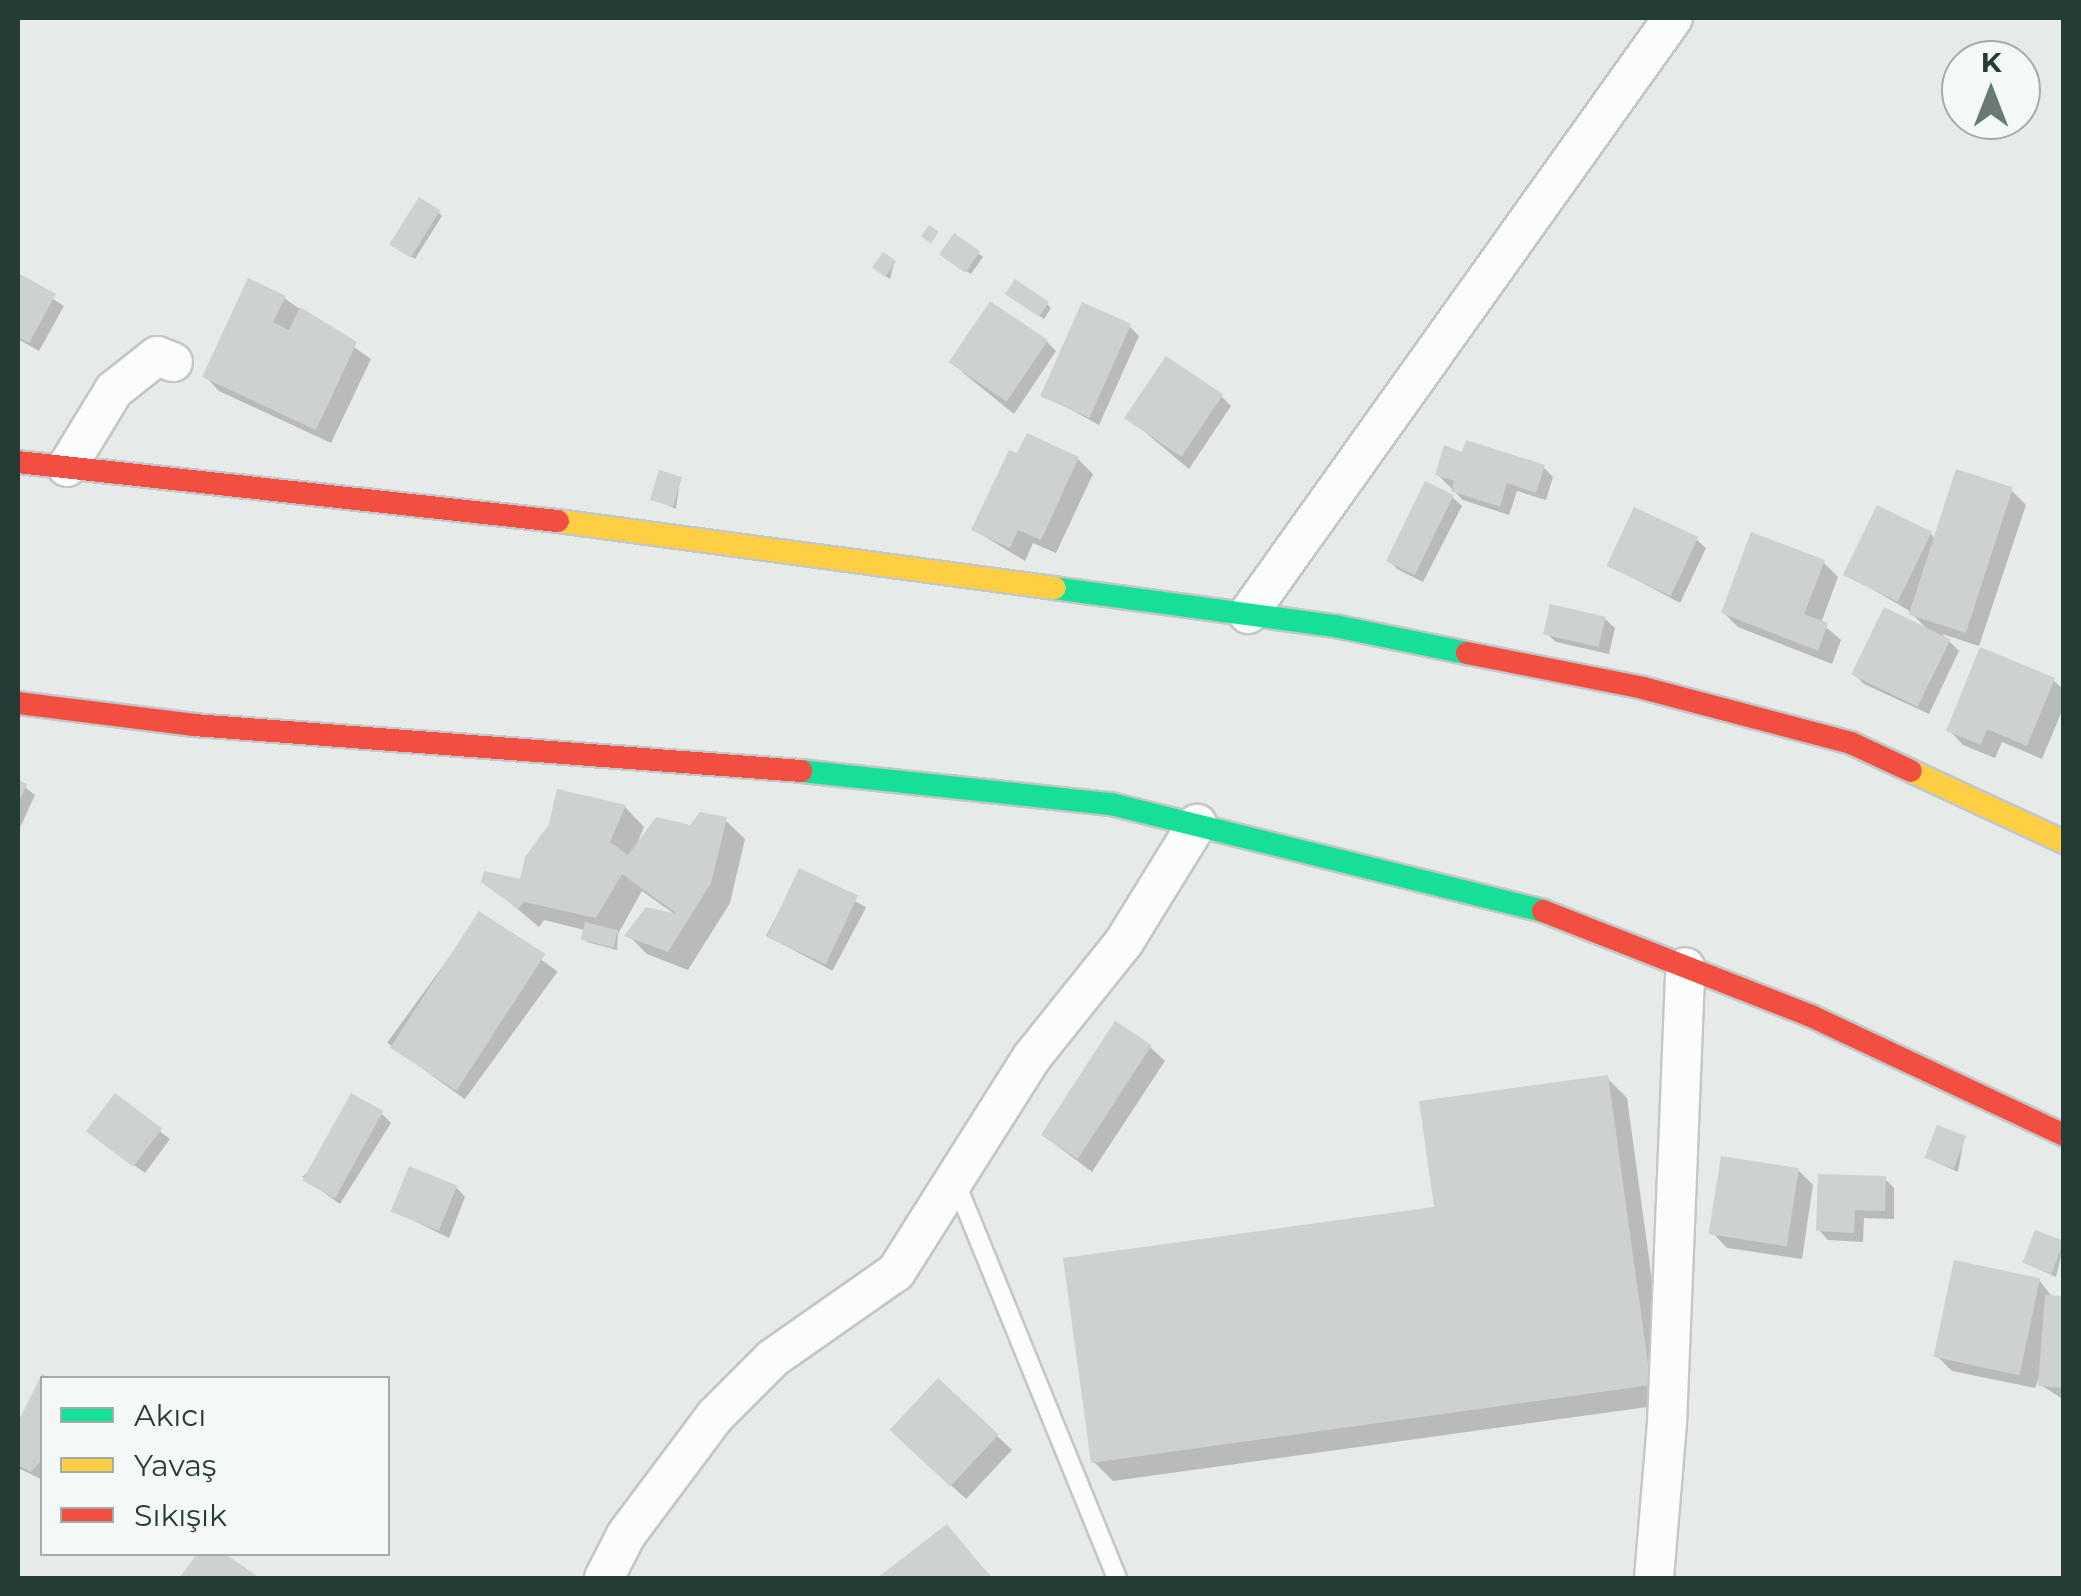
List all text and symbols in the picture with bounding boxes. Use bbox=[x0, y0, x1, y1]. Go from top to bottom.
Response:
north arrow bbox=[1941, 40, 2041, 140]
text: K bbox=[1981, 45, 2001, 79]
legend bbox=[40, 1376, 390, 1556]
text: Akıcı bbox=[134, 1397, 206, 1434]
text: Yavaş bbox=[134, 1447, 217, 1484]
text: Sıkışık bbox=[134, 1497, 227, 1534]

